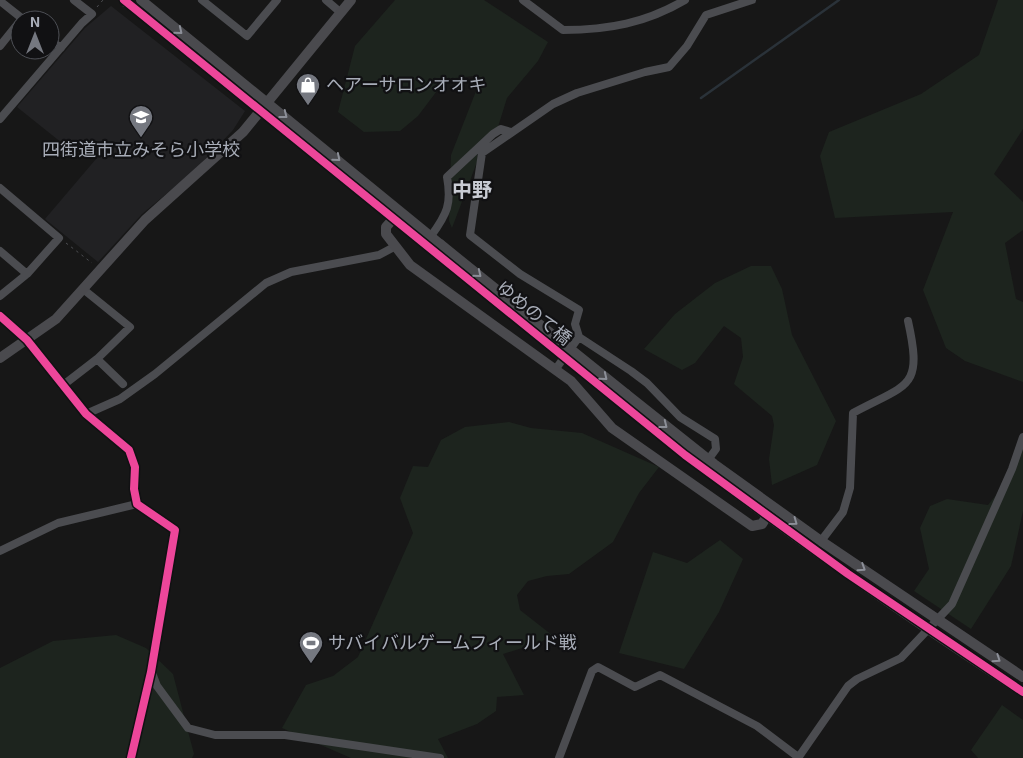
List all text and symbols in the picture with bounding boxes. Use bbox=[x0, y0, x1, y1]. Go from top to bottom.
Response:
north arrow bbox=[10, 10, 60, 60]
text: N bbox=[30, 13, 40, 30]
one-way arrow bbox=[173, 25, 182, 34]
shop icon: ヘアーサロンオオキ bbox=[295, 72, 321, 106]
place label: ヘアーサロンオオキ bbox=[326, 73, 487, 95]
school or university icon: 四街道市立みそら小学校 bbox=[128, 104, 154, 138]
one-way arrow bbox=[278, 109, 287, 117]
place label: 四街道市立みそら小学校 bbox=[42, 138, 240, 160]
one-way arrow bbox=[331, 153, 340, 161]
district label: 中野 bbox=[452, 177, 492, 201]
one-way arrow bbox=[472, 269, 481, 277]
street label: ゆめのて橋 bbox=[493, 275, 577, 349]
one-way arrow bbox=[598, 371, 607, 379]
one-way arrow bbox=[658, 419, 667, 427]
one-way arrow bbox=[788, 516, 798, 525]
one-way arrow bbox=[856, 562, 866, 571]
sports icon: サバイバルゲームフィールド戦 bbox=[298, 630, 324, 664]
place label: サバイバルゲームフィールド戦 bbox=[328, 631, 577, 653]
one-way arrow bbox=[991, 653, 1001, 662]

